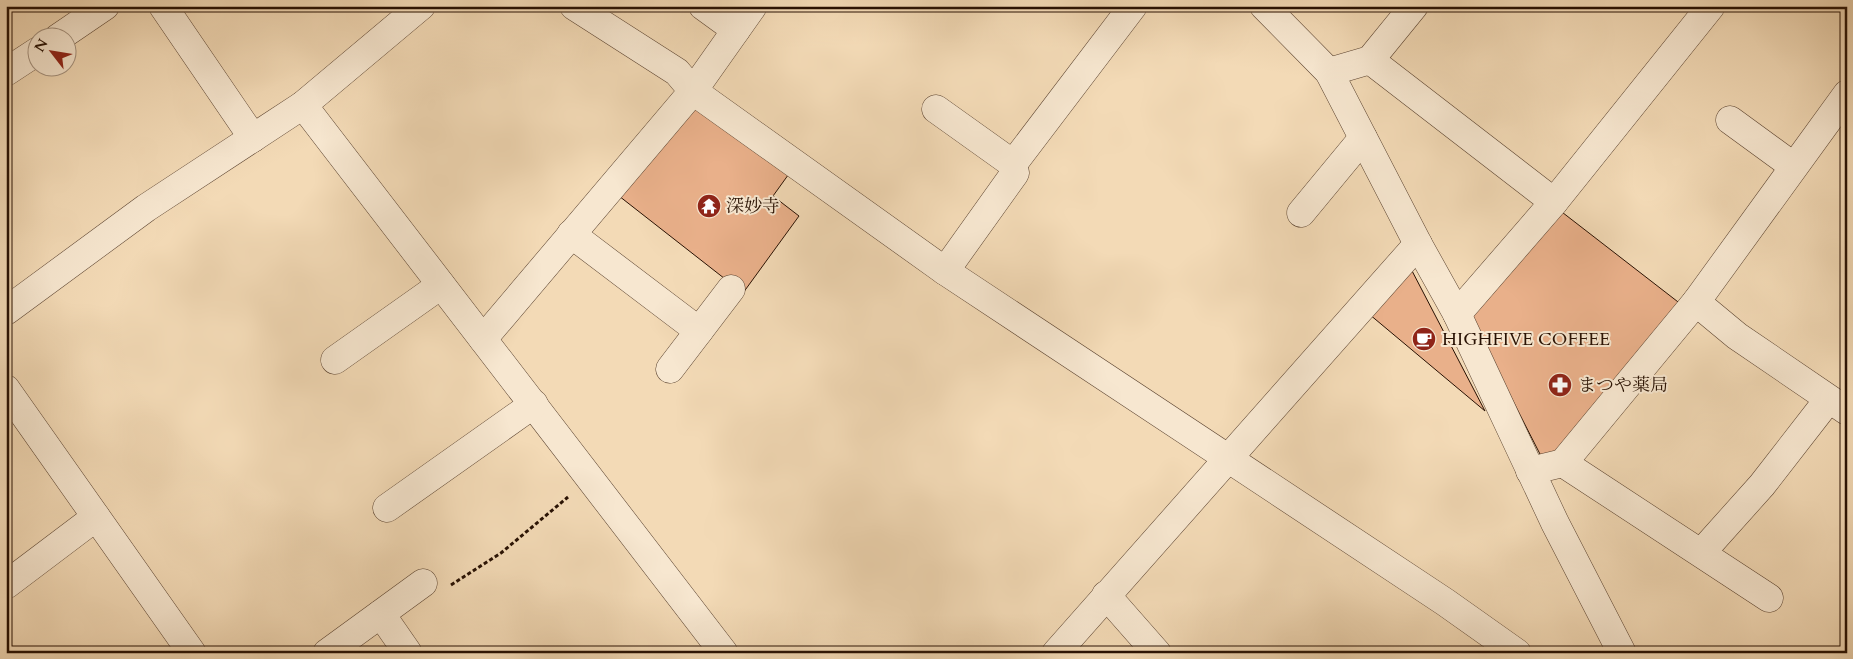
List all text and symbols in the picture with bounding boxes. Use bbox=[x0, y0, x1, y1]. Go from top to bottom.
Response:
north arrow bbox=[28, 28, 78, 78]
text: N bbox=[30, 35, 53, 56]
temple icon: 深妙寺 bbox=[696, 193, 722, 219]
place label: 深妙寺 bbox=[726, 194, 780, 219]
cafe icon: HIGHFIVE COFFEE bbox=[1411, 326, 1437, 352]
place label: HIGHFIVE COFFEE bbox=[1442, 327, 1610, 352]
pharmacy icon: まつや薬局 bbox=[1547, 372, 1573, 398]
place label: まつや薬局 bbox=[1578, 373, 1668, 398]

